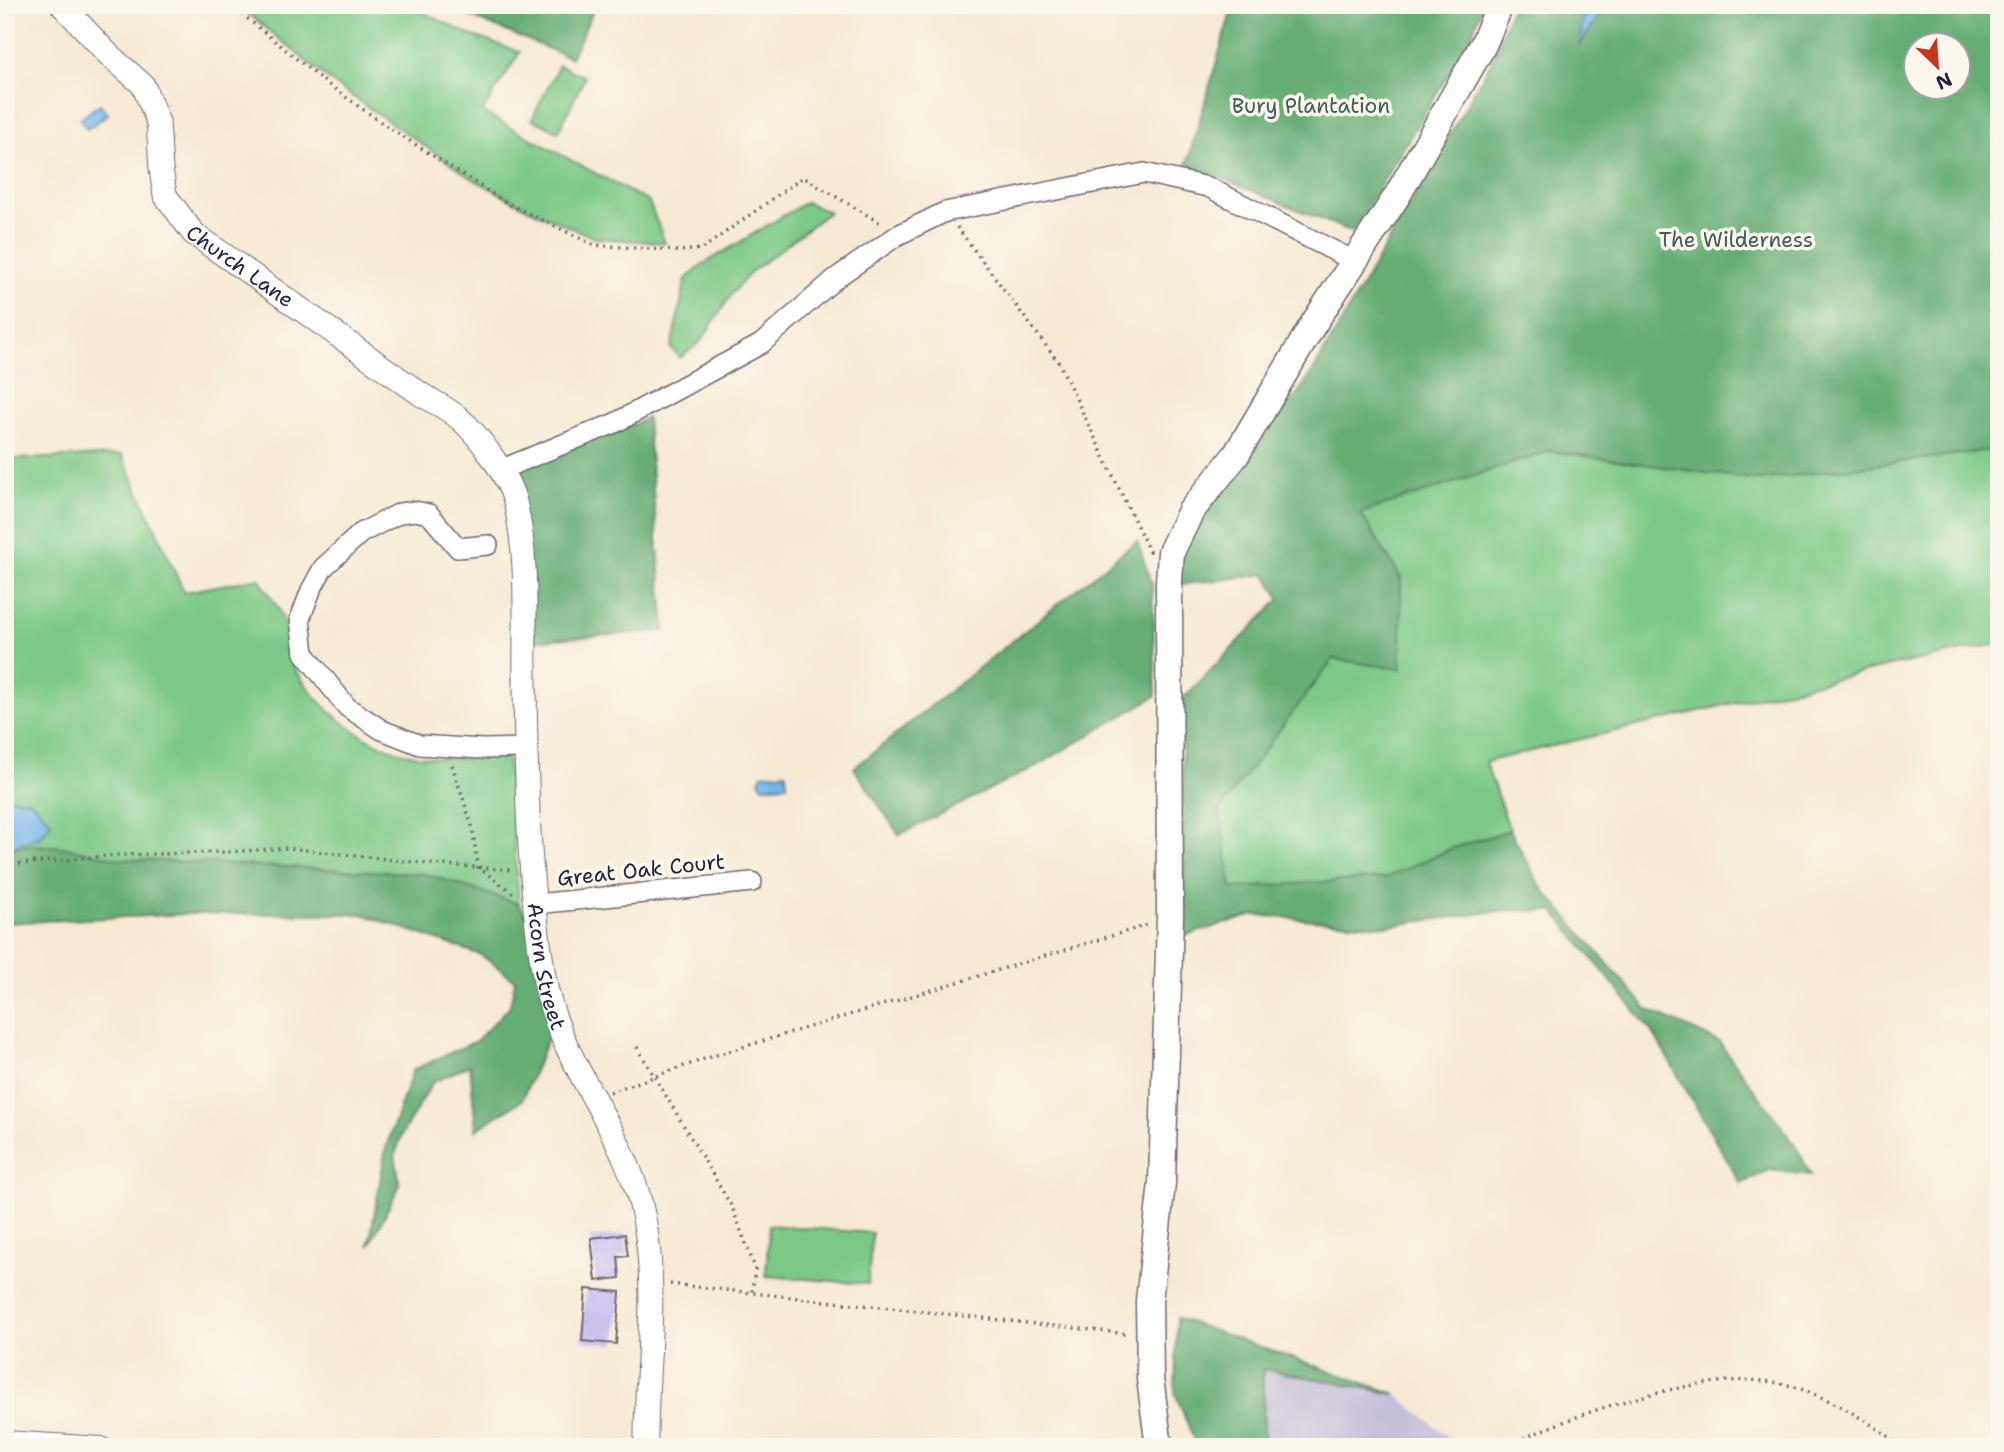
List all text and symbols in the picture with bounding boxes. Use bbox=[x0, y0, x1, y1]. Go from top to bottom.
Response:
north arrow bbox=[1902, 32, 1972, 102]
text: N bbox=[1932, 66, 1956, 95]
park label: Bury Plantation bbox=[1232, 92, 1390, 120]
street label: Church Lane bbox=[181, 218, 299, 314]
park label: The Wilderness bbox=[1659, 226, 1813, 254]
street label: Great Oak Court bbox=[556, 847, 726, 893]
street label: Acorn Street bbox=[521, 901, 572, 1034]

